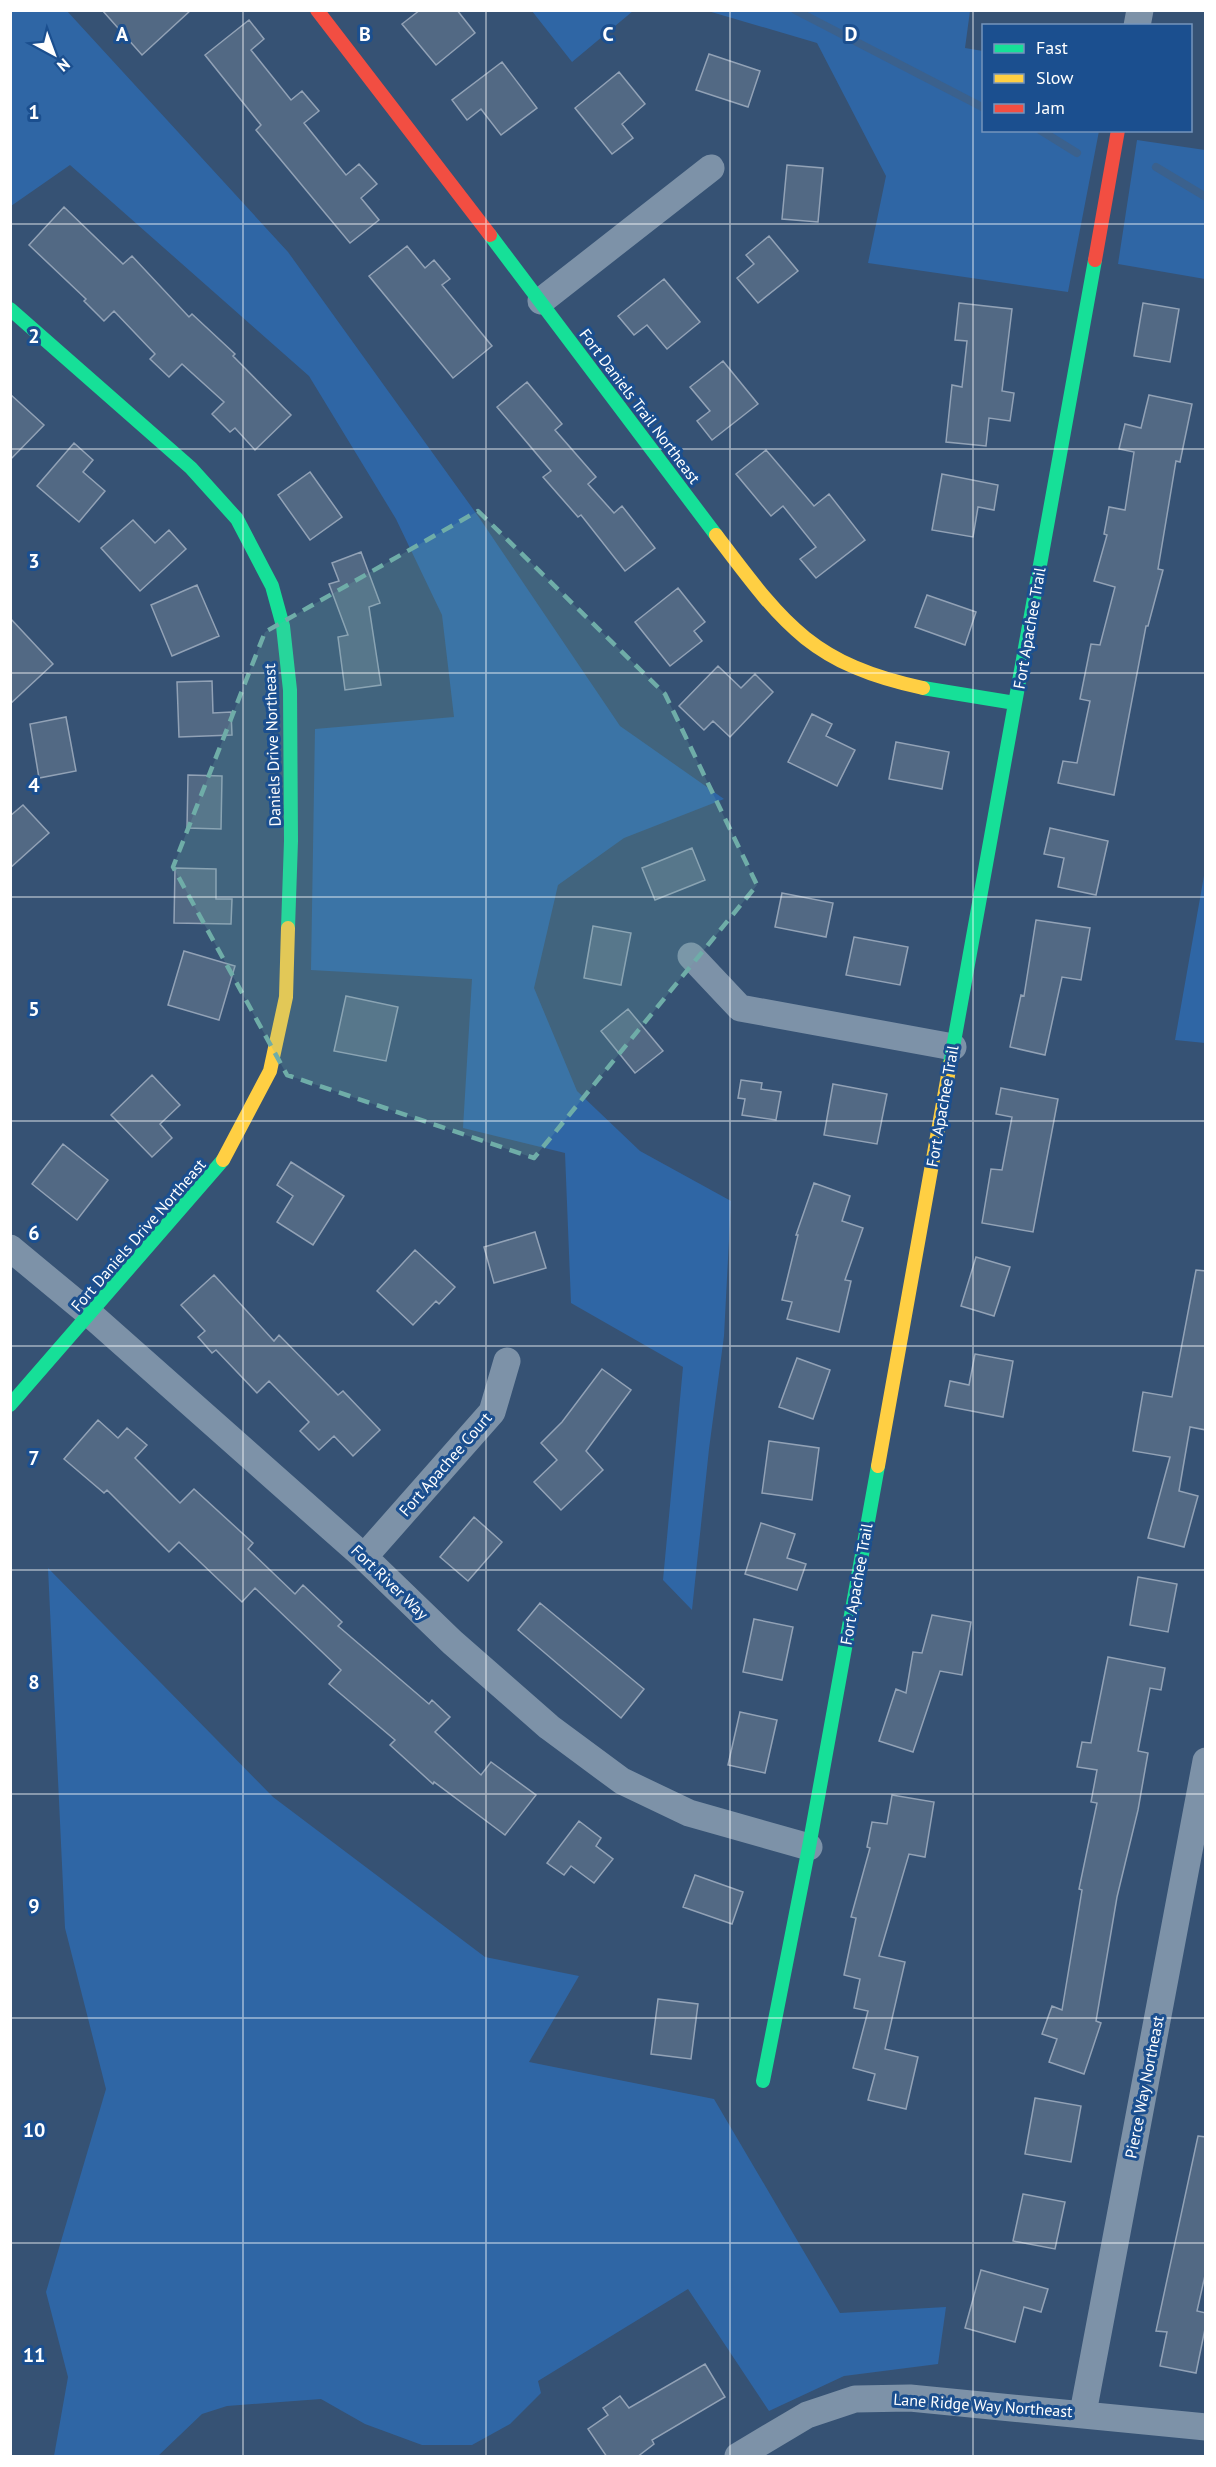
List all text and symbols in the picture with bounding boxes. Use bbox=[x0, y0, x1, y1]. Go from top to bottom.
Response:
text: A bbox=[116, 21, 129, 47]
text: B bbox=[359, 21, 371, 47]
text: C bbox=[602, 21, 614, 47]
text: D bbox=[845, 21, 858, 47]
north arrow bbox=[24, 24, 84, 84]
legend bbox=[982, 24, 1192, 132]
text: Fast bbox=[1036, 36, 1068, 59]
text: N bbox=[53, 54, 74, 76]
text: Slow bbox=[1036, 66, 1074, 89]
text: Jam bbox=[1035, 96, 1065, 119]
text: 1 bbox=[28, 99, 40, 125]
text: 2 bbox=[28, 323, 40, 349]
street label: Fort Daniels Trail Northeast bbox=[575, 325, 705, 488]
text: 3 bbox=[28, 548, 40, 574]
street label: Fort Apachee Trail bbox=[1008, 565, 1050, 690]
street label: Daniels Drive Northeast bbox=[259, 663, 285, 827]
text: 4 bbox=[28, 772, 40, 798]
text: 5 bbox=[28, 996, 40, 1022]
street label: Fort Apachee Trail bbox=[921, 1043, 963, 1168]
street label: Fort Daniels Drive Northeast bbox=[66, 1154, 210, 1315]
text: 6 bbox=[28, 1220, 40, 1246]
street label: Fort Apachee Court bbox=[394, 1407, 496, 1520]
text: 7 bbox=[28, 1445, 40, 1471]
street label: Fort Apachee Trail bbox=[835, 1521, 877, 1646]
street label: Fort River Way bbox=[347, 1540, 433, 1624]
text: 8 bbox=[28, 1669, 40, 1695]
text: 9 bbox=[28, 1893, 40, 1919]
street label: Pierce Way Northeast bbox=[1120, 2013, 1168, 2160]
text: 10 bbox=[23, 2117, 45, 2143]
text: 11 bbox=[23, 2342, 45, 2368]
street label: Lane Ridge Way Northeast bbox=[893, 2389, 1074, 2421]

